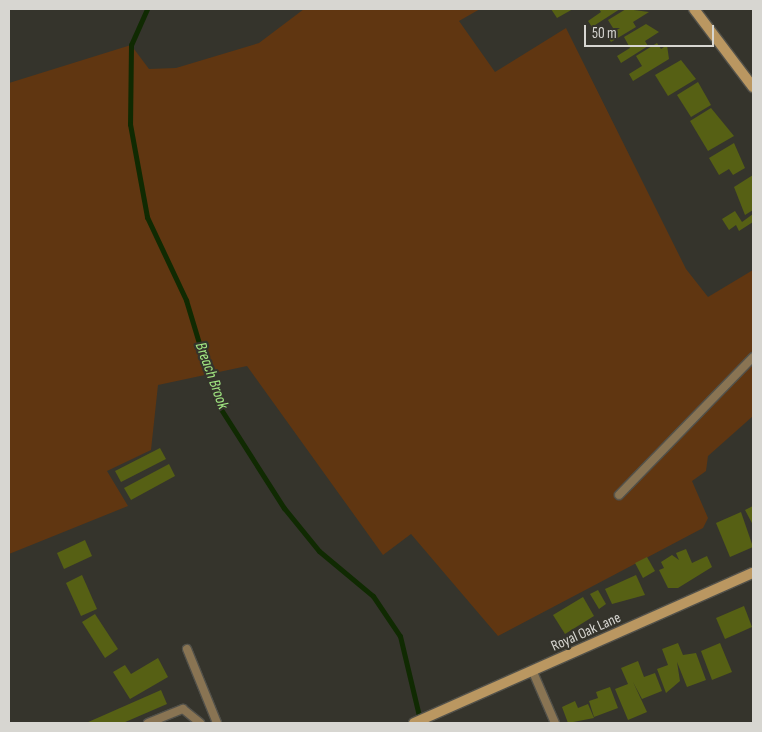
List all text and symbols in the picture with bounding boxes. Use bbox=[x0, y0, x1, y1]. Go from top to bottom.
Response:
scale bar bbox=[587, 15, 717, 47]
text: 50 m bbox=[592, 24, 617, 43]
water label: Breach Brook bbox=[190, 340, 232, 412]
street label: Royal Oak Lane bbox=[548, 609, 624, 655]

